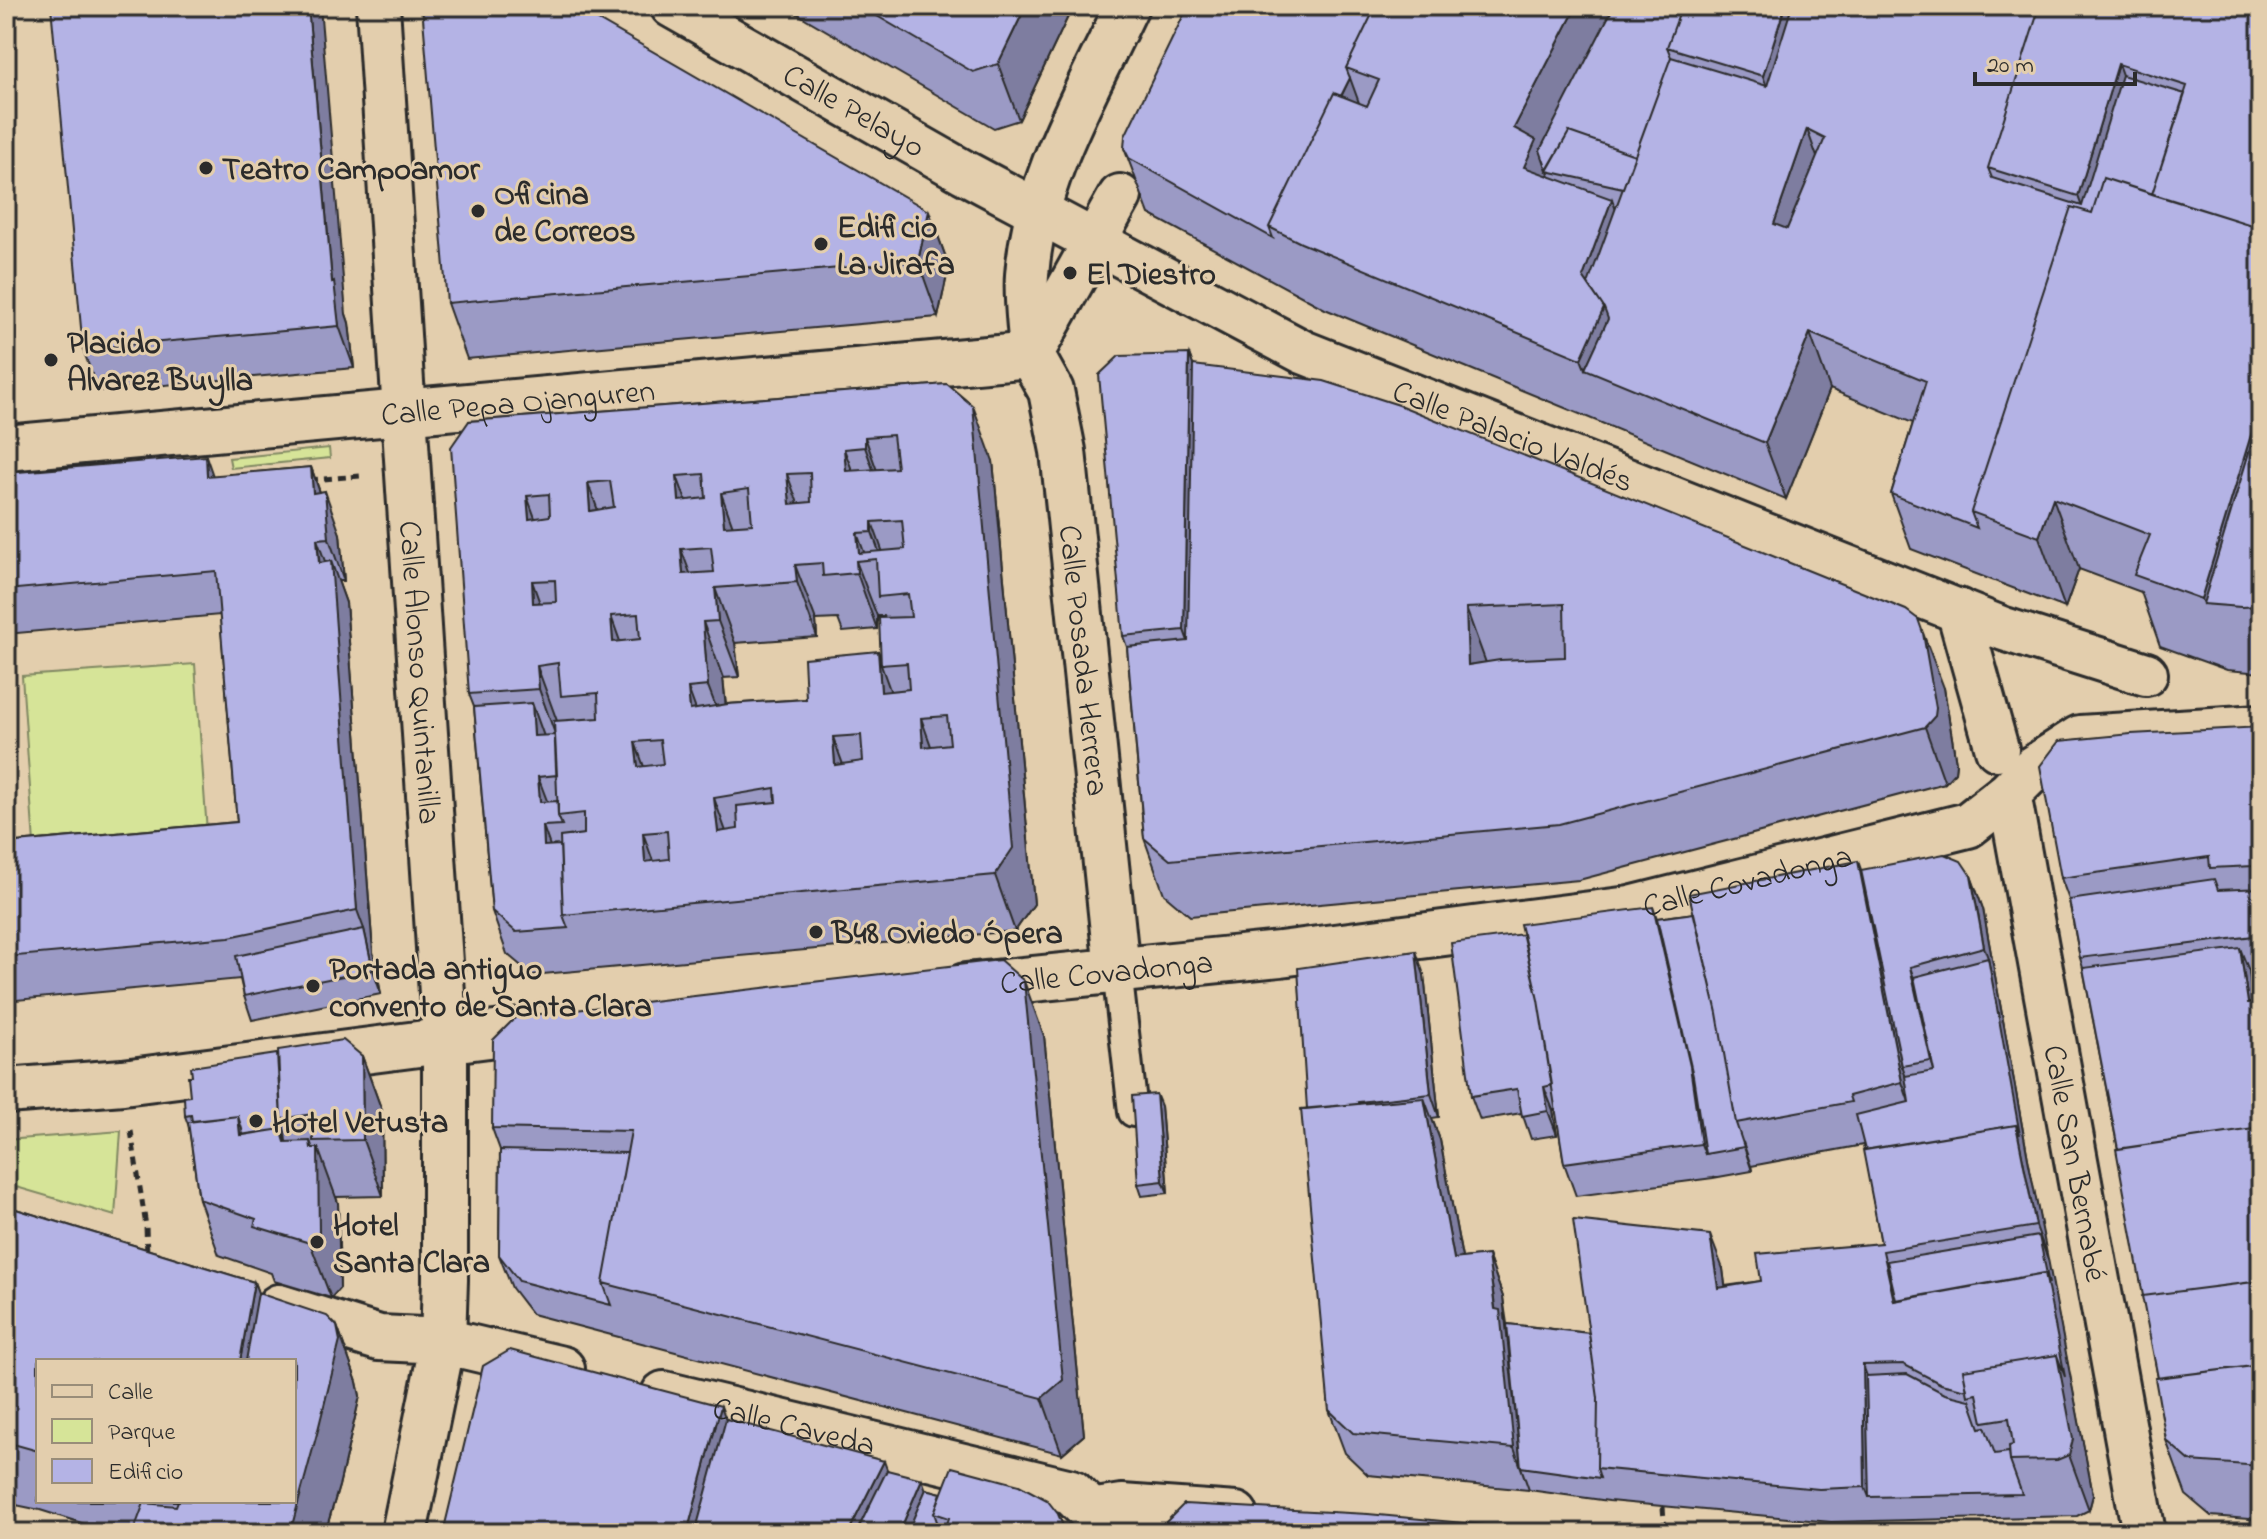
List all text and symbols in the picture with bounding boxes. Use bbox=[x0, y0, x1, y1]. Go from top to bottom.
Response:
scale bar bbox=[1975, 36, 2135, 86]
text: 20 m bbox=[1987, 49, 2034, 84]
street label: Calle Pelayo bbox=[773, 54, 933, 172]
place label: Teatro Campoamor bbox=[222, 148, 481, 195]
marker: Teatro Campoamor bbox=[197, 159, 215, 177]
place label: Oficina de Correos bbox=[494, 173, 636, 257]
marker: Oficina de Correos bbox=[469, 202, 487, 220]
place label: Edificio La Jirafa bbox=[837, 206, 955, 290]
marker: Edificio La Jirafa bbox=[812, 235, 830, 253]
place label: El Diestro bbox=[1086, 253, 1216, 300]
marker: El Diestro bbox=[1061, 264, 1079, 282]
place label: Placido Alvarez Buylla bbox=[67, 322, 253, 407]
marker: Placido Alvarez Buylla bbox=[42, 351, 60, 369]
street label: Calle Pepa Ojanguren bbox=[379, 369, 657, 441]
street label: Calle Palacio Valdés bbox=[1385, 370, 1640, 507]
street label: Calle Alonso Quintanilla bbox=[384, 519, 451, 826]
street label: Calle Posada Herrera bbox=[1044, 523, 1119, 799]
street label: Calle Covadonga bbox=[1638, 835, 1857, 932]
place label: B48 Oviedo Ópera bbox=[830, 912, 1063, 959]
marker: B48 Oviedo Ópera bbox=[807, 923, 825, 941]
street label: Calle Covadonga bbox=[998, 941, 1215, 1009]
place label: Portada antiguo convento de Santa Clara bbox=[329, 948, 652, 1032]
marker: Portada antiguo convento de Santa Clara bbox=[304, 977, 322, 995]
street label: Calle San Bernabé bbox=[2028, 1041, 2118, 1286]
place label: Hotel Vetusta bbox=[272, 1101, 448, 1148]
marker: Hotel Vetusta bbox=[247, 1112, 265, 1130]
place label: Hotel Santa Clara bbox=[333, 1204, 490, 1288]
marker: Hotel Santa Clara bbox=[308, 1233, 326, 1251]
legend bbox=[36, 1359, 296, 1503]
text: Calle bbox=[108, 1376, 153, 1411]
street label: Calle Caveda bbox=[707, 1387, 880, 1471]
text: Parque bbox=[108, 1416, 175, 1451]
text: Edificio bbox=[108, 1456, 183, 1491]

